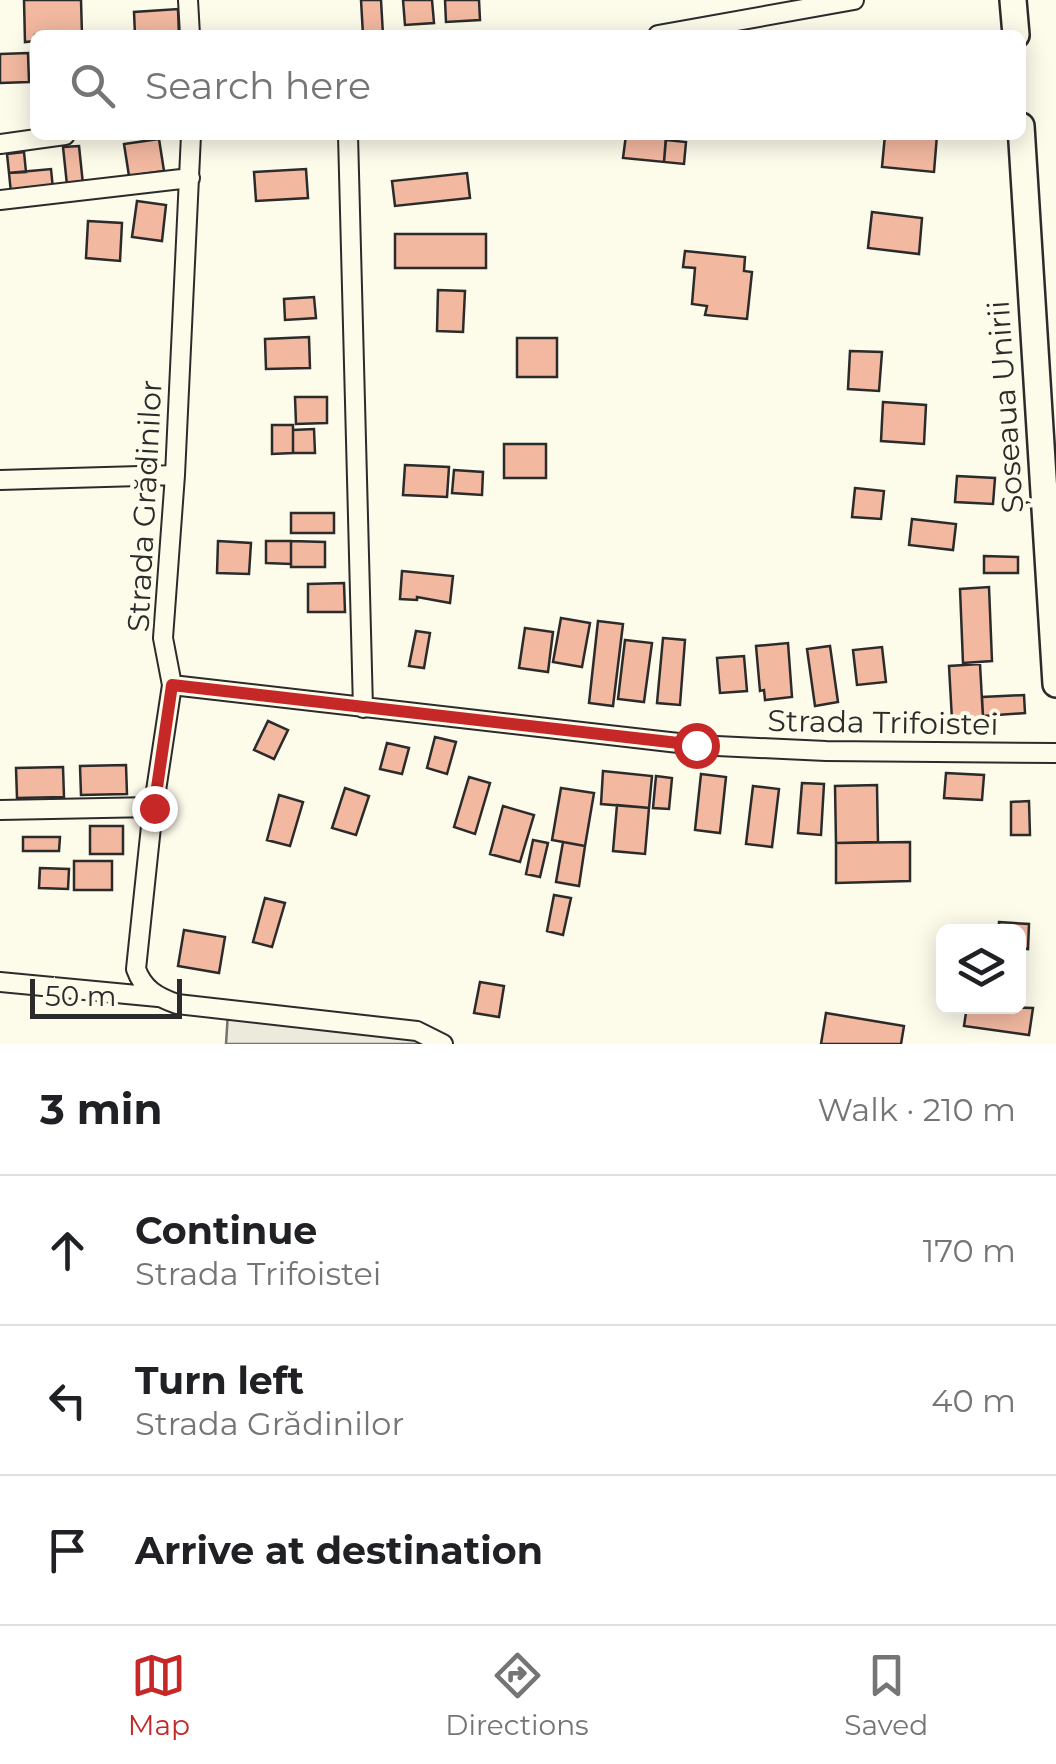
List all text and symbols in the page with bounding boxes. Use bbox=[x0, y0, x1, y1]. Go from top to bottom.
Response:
search box bbox=[30, 30, 1026, 140]
icon: search bbox=[65, 58, 120, 113]
text: Search here bbox=[145, 62, 371, 109]
street label: Șoseaua Unirii bbox=[980, 299, 1031, 515]
street label: Strada Grădinilor bbox=[119, 379, 170, 633]
street label: Strada Trifoistei bbox=[767, 702, 999, 743]
route start bbox=[674, 723, 720, 769]
route end bbox=[132, 786, 178, 832]
map controls bbox=[936, 924, 1026, 1014]
button: layers bbox=[936, 924, 1026, 1014]
scale bar bbox=[30, 974, 182, 1018]
text: 50 m bbox=[45, 979, 116, 1013]
text: 3 min bbox=[40, 1083, 162, 1135]
text: Walk · 210 m bbox=[818, 1090, 1016, 1129]
text: Continue bbox=[135, 1207, 317, 1254]
icon: ahead bbox=[40, 1223, 95, 1278]
text: 170 m bbox=[923, 1231, 1016, 1270]
text: Strada Trifoistei bbox=[135, 1254, 381, 1293]
text: Turn left bbox=[135, 1357, 304, 1404]
icon: left bbox=[40, 1373, 95, 1428]
text: 40 m bbox=[931, 1381, 1016, 1420]
text: Strada Grădinilor bbox=[135, 1404, 404, 1443]
icon: arrive bbox=[40, 1523, 95, 1578]
text: Arrive at destination bbox=[135, 1527, 543, 1574]
tab: Map bbox=[128, 1648, 190, 1742]
tab: Directions bbox=[445, 1648, 589, 1742]
tab: Saved bbox=[844, 1648, 928, 1742]

